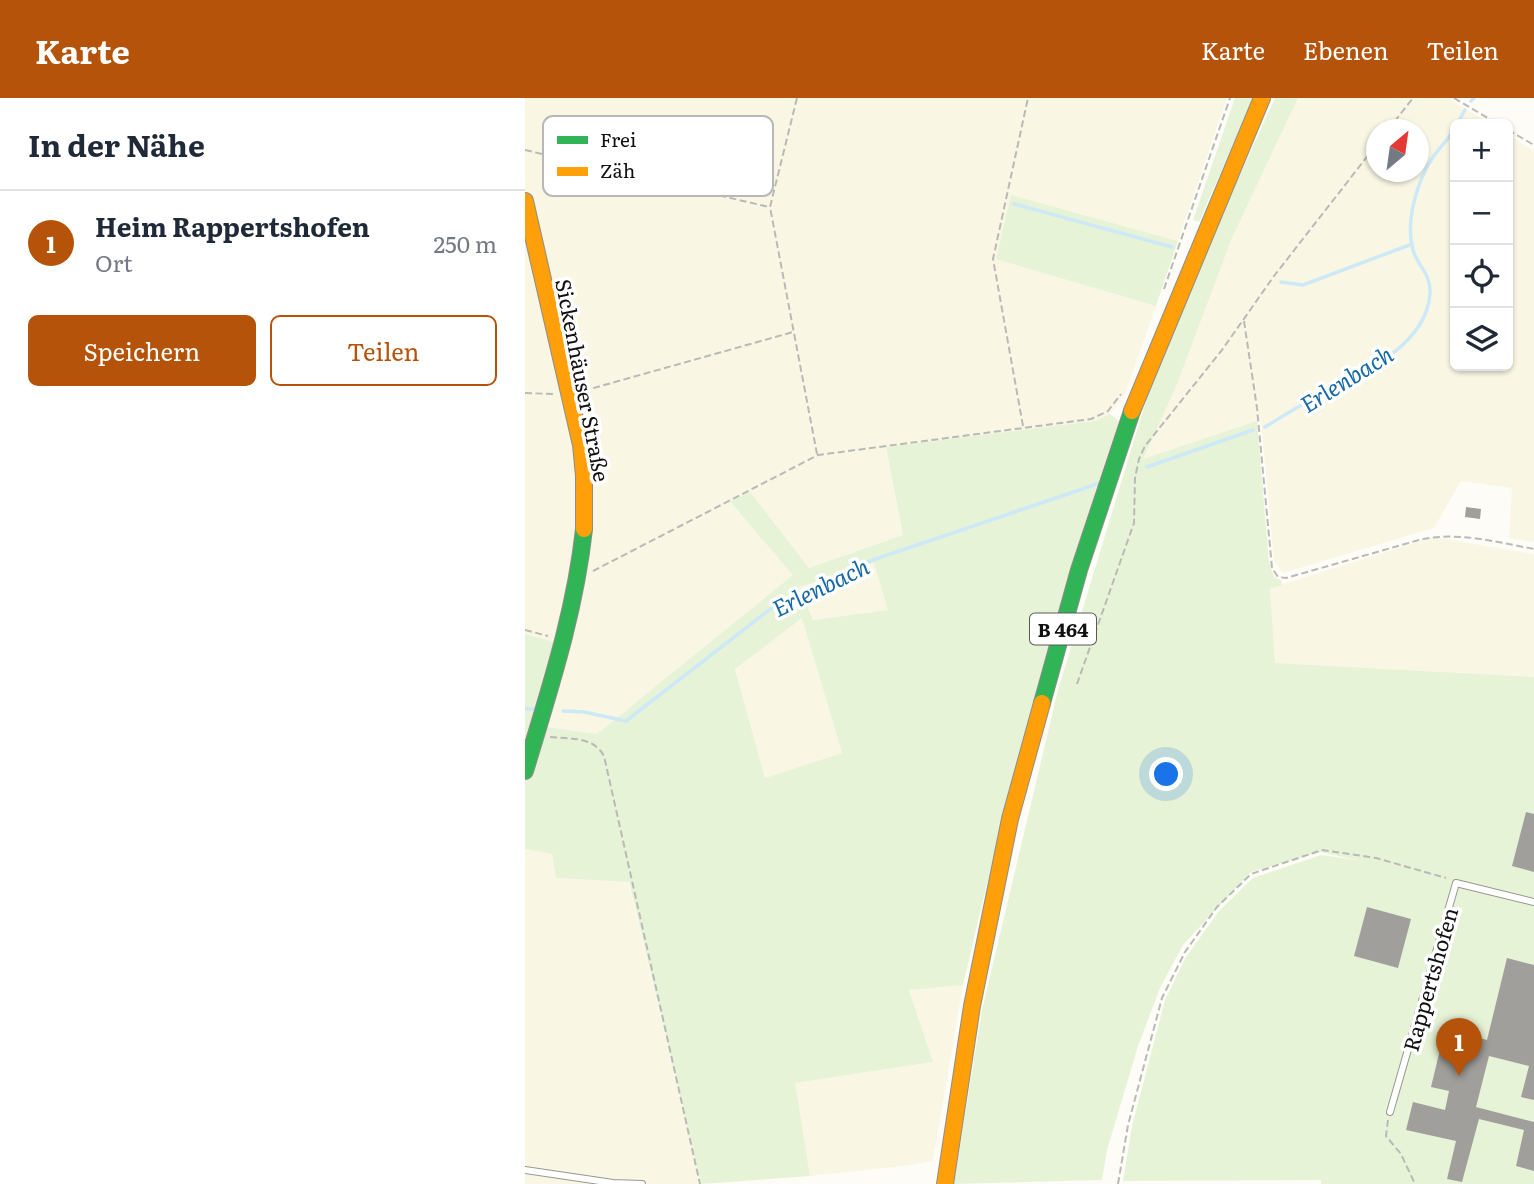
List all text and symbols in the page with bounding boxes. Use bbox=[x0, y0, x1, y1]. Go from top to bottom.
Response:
text: Karte bbox=[35, 25, 130, 74]
text: Karte bbox=[1201, 32, 1265, 67]
text: Ebenen bbox=[1303, 32, 1389, 67]
text: Teilen bbox=[1427, 32, 1499, 67]
legend bbox=[543, 116, 773, 196]
north arrow bbox=[1366, 119, 1429, 182]
map controls bbox=[1450, 119, 1513, 371]
button: + bbox=[1450, 119, 1513, 182]
text: In der Nähe bbox=[28, 122, 205, 166]
text: Frei bbox=[600, 125, 636, 153]
text: Zäh bbox=[600, 156, 635, 184]
button: − bbox=[1450, 182, 1513, 245]
text: Heim Rappertshofen bbox=[95, 206, 370, 245]
text: 1 bbox=[46, 226, 56, 260]
text: 250 m bbox=[433, 226, 497, 260]
text: Ort bbox=[95, 245, 133, 279]
button: locate bbox=[1450, 245, 1513, 308]
street label: Sickenhäuser Straße bbox=[549, 276, 619, 484]
button: layers bbox=[1450, 308, 1513, 371]
button: Speichern bbox=[28, 315, 256, 386]
button: Teilen bbox=[270, 315, 497, 386]
water label: Erlenbach bbox=[1293, 336, 1399, 420]
water label: Erlenbach bbox=[766, 548, 875, 624]
road number: B 464 bbox=[1030, 614, 1096, 644]
your location bbox=[1149, 757, 1183, 791]
street label: Rappertshofen bbox=[1394, 903, 1464, 1055]
pin: 1 bbox=[1436, 1018, 1482, 1076]

